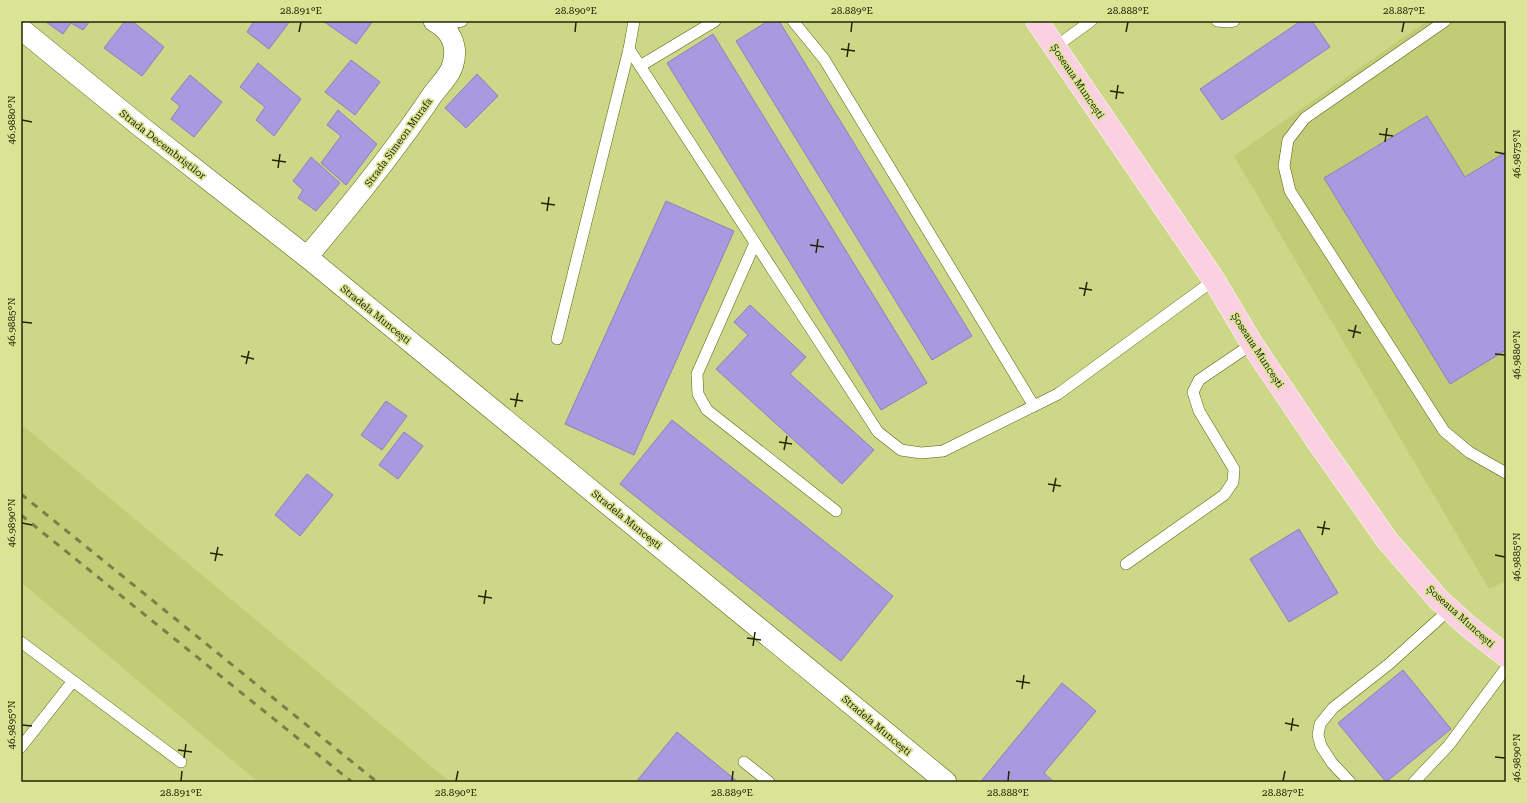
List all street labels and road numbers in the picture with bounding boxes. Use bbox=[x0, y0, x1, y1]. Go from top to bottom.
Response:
street label: Șoseaua Muncești bbox=[1047, 42, 1107, 122]
street label: Strada Simeon Murafa bbox=[362, 95, 435, 189]
street label: Strada Decembriștilor bbox=[116, 107, 208, 183]
street label: Stradela Muncești bbox=[337, 283, 413, 348]
street label: Șoseaua Muncești bbox=[1228, 311, 1286, 391]
street label: Stradela Muncești bbox=[588, 488, 664, 553]
street label: Șoseaua Muncești bbox=[1423, 583, 1497, 651]
street label: Stradela Muncești bbox=[839, 693, 914, 759]

